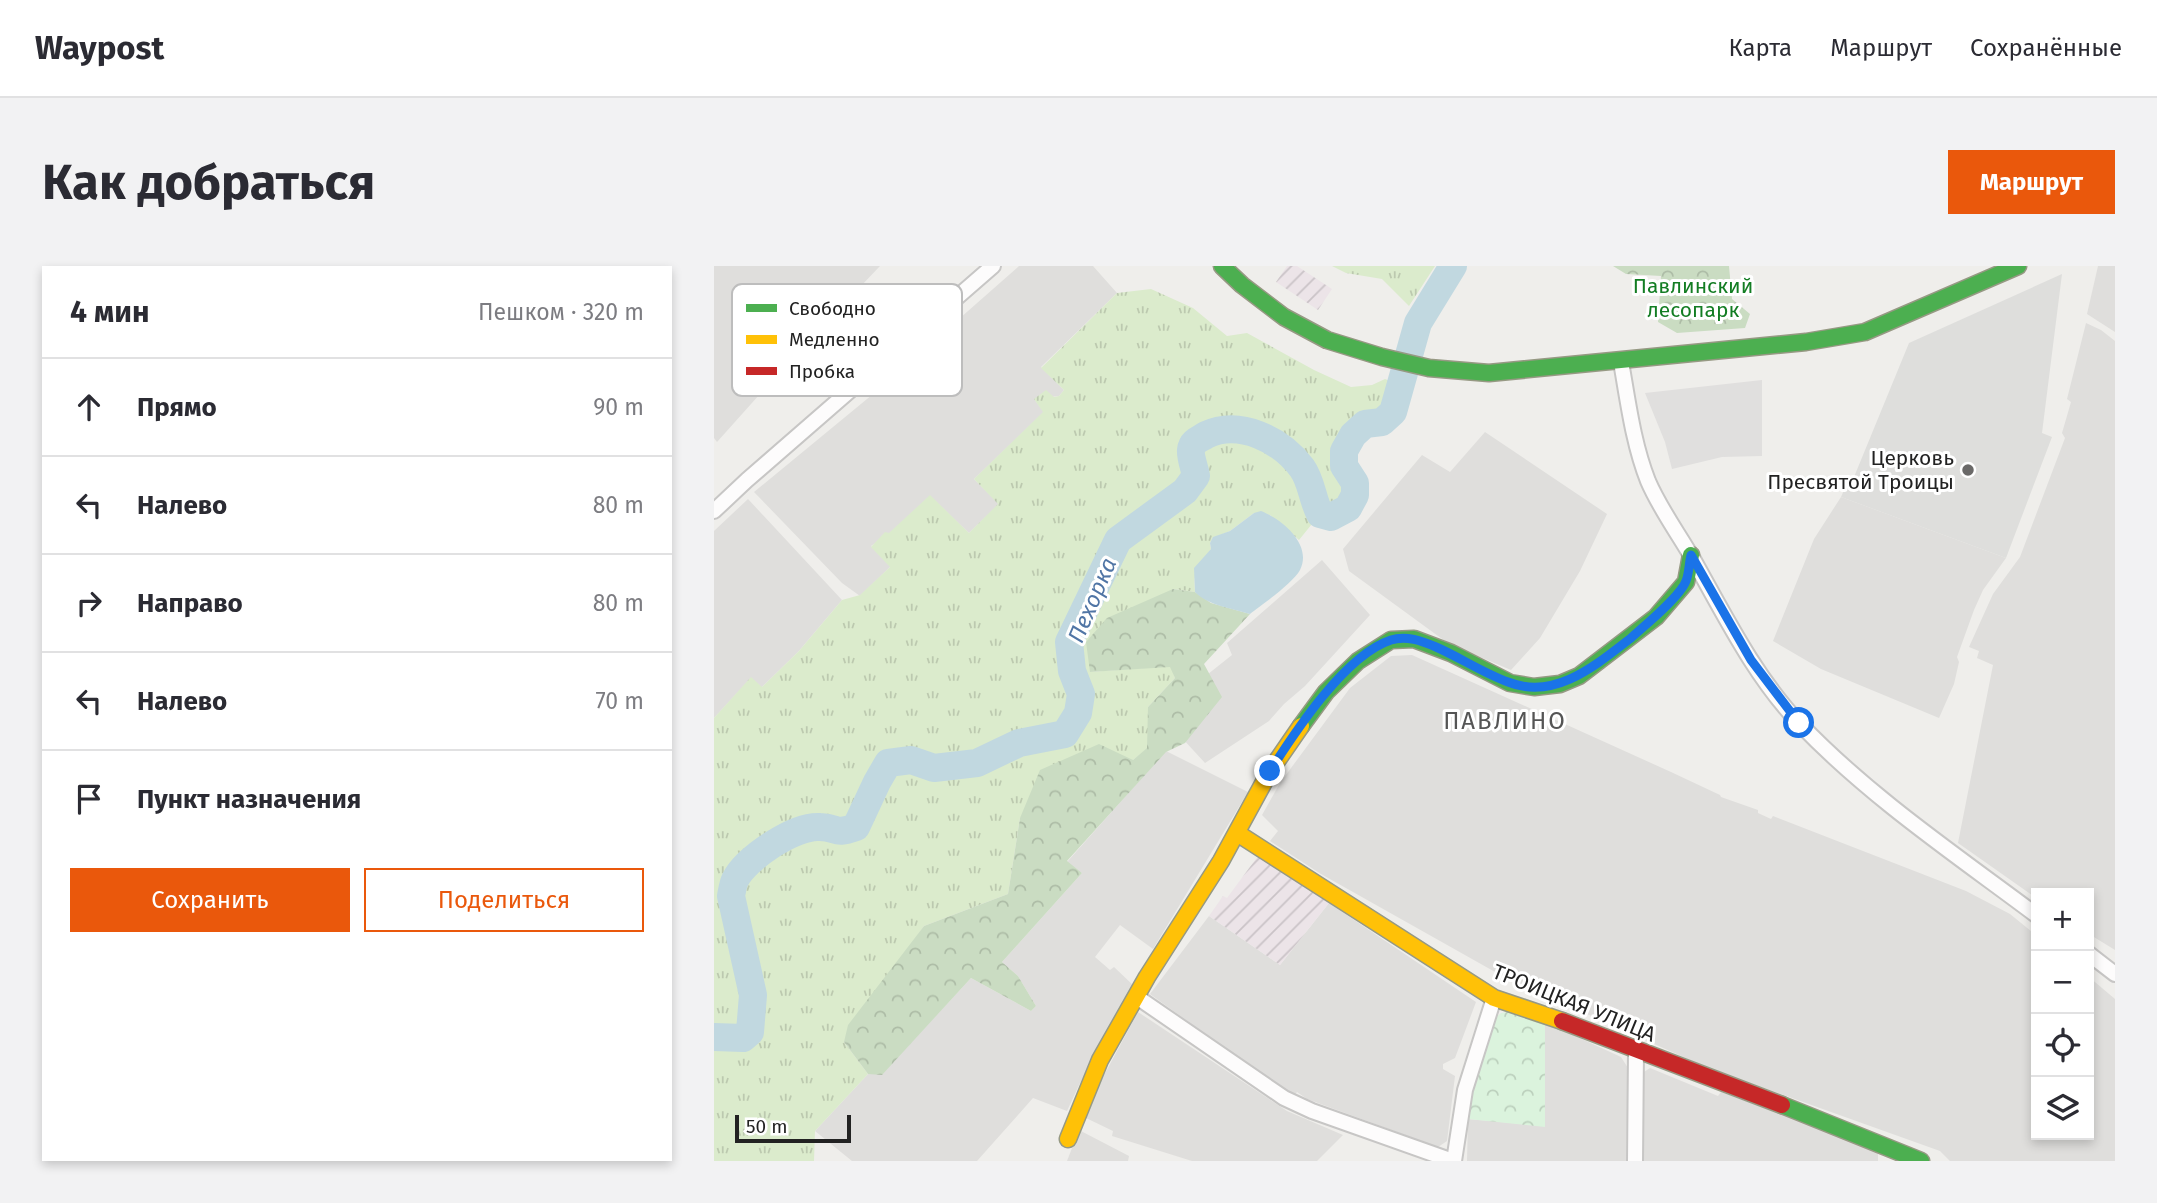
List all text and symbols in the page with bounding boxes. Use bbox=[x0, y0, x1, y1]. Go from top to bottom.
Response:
text: Waypost bbox=[35, 28, 164, 68]
text: Карта bbox=[1729, 34, 1792, 62]
text: Маршрут bbox=[1830, 34, 1932, 62]
text: Сохранённые bbox=[1970, 34, 2122, 62]
button: Маршрут bbox=[1948, 150, 2115, 214]
text: Как добраться bbox=[42, 153, 375, 212]
park label: Павлинский лесопарк bbox=[1633, 273, 1753, 323]
legend bbox=[732, 284, 962, 396]
text: 4 мин bbox=[70, 294, 150, 330]
text: Свободно bbox=[789, 297, 876, 320]
text: Пешком · 320 m bbox=[478, 298, 644, 326]
text: Медленно bbox=[789, 328, 880, 351]
text: Пробка bbox=[789, 360, 855, 383]
icon: ahead bbox=[70, 388, 108, 426]
text: Прямо bbox=[137, 392, 217, 423]
text: 90 m bbox=[593, 393, 644, 421]
place label: Церковь Пресвятой Троицы bbox=[1767, 445, 1954, 495]
marker: Церковь Пресвятой Троицы bbox=[1960, 462, 1976, 478]
icon: left bbox=[70, 486, 108, 524]
text: Налево bbox=[137, 490, 227, 521]
text: 80 m bbox=[593, 491, 644, 519]
water label: Пехорка bbox=[1062, 553, 1122, 647]
icon: right bbox=[70, 584, 108, 622]
text: Направо bbox=[137, 588, 243, 619]
text: 80 m bbox=[593, 589, 644, 617]
icon: left bbox=[70, 682, 108, 720]
text: Налево bbox=[137, 686, 227, 717]
text: 70 m bbox=[595, 687, 644, 715]
district label: ПАВЛИНО bbox=[1443, 707, 1567, 735]
route start bbox=[1783, 707, 1814, 738]
route end bbox=[1254, 755, 1285, 786]
icon: arrive bbox=[70, 780, 108, 818]
text: Пункт назначения bbox=[137, 784, 361, 815]
button: Сохранить bbox=[70, 868, 350, 932]
button: Поделиться bbox=[364, 868, 644, 932]
map controls bbox=[2031, 888, 2094, 1140]
button: + bbox=[2031, 888, 2094, 951]
button: − bbox=[2031, 951, 2094, 1014]
street label: ТРОИЦКАЯ УЛИЦА bbox=[1489, 958, 1659, 1048]
button: locate bbox=[2031, 1014, 2094, 1077]
button: layers bbox=[2031, 1077, 2094, 1140]
scale bar bbox=[735, 1112, 850, 1144]
text: 50 m bbox=[746, 1115, 787, 1138]

